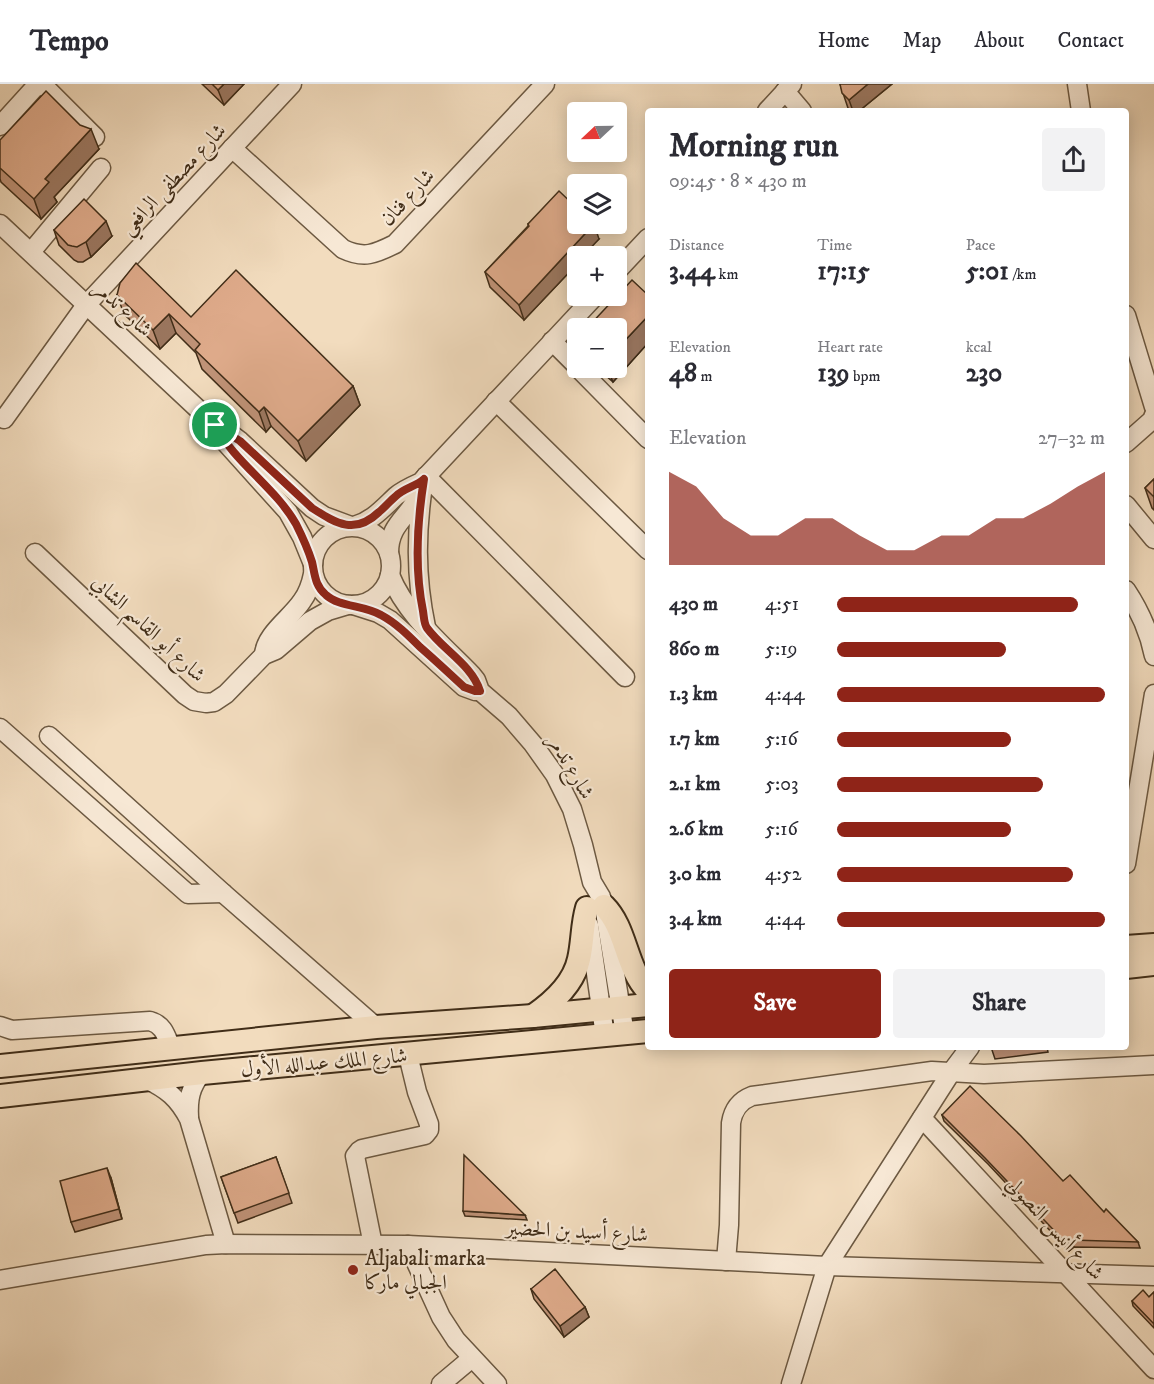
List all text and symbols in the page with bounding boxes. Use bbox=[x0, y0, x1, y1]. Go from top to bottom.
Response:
text: Tempo bbox=[30, 24, 109, 59]
text: Home bbox=[818, 28, 870, 54]
text: Map bbox=[903, 28, 941, 54]
text: About bbox=[974, 28, 1025, 54]
text: Contact bbox=[1058, 28, 1124, 54]
north arrow bbox=[567, 102, 627, 162]
map controls bbox=[567, 102, 627, 378]
street label: شارع مصطفى الرافعي bbox=[115, 118, 236, 245]
text: Morning run bbox=[669, 126, 838, 167]
button: share bbox=[1042, 128, 1105, 191]
street label: شارع فنان bbox=[375, 164, 444, 235]
text: 09:45 · 8 × 430 m bbox=[669, 169, 807, 194]
button: layers bbox=[567, 174, 627, 234]
text: Distance bbox=[669, 235, 724, 255]
text: Time bbox=[817, 235, 852, 255]
text: Pace bbox=[966, 235, 995, 255]
button: + bbox=[567, 246, 627, 306]
text: 3.44 bbox=[669, 255, 715, 288]
text: 17:15 bbox=[817, 255, 870, 288]
text: 5:01 bbox=[966, 255, 1009, 288]
text: km bbox=[715, 264, 738, 284]
text: /km bbox=[1009, 264, 1037, 284]
street label: شارع تدمر bbox=[84, 275, 157, 346]
button: − bbox=[567, 318, 627, 378]
text: Elevation bbox=[669, 337, 731, 357]
text: Heart rate bbox=[817, 337, 883, 357]
text: kcal bbox=[966, 337, 992, 357]
text: 48 bbox=[669, 357, 697, 390]
text: 139 bbox=[817, 357, 850, 390]
text: 230 bbox=[966, 357, 1002, 390]
text: m bbox=[697, 366, 712, 386]
text: bpm bbox=[850, 366, 881, 386]
pin bbox=[189, 399, 240, 450]
icon: arrive bbox=[198, 408, 231, 441]
text: Elevation bbox=[669, 426, 746, 451]
text: 27–32 m bbox=[1038, 426, 1105, 451]
street label: شارع أبو القاسم الشابي bbox=[81, 567, 213, 693]
text: 430 m bbox=[669, 592, 718, 617]
text: 4:51 bbox=[765, 592, 799, 617]
text: 860 m bbox=[669, 637, 720, 662]
text: 5:19 bbox=[765, 637, 797, 662]
text: 1.3 km bbox=[669, 682, 718, 707]
text: 4:44 bbox=[765, 682, 805, 707]
text: 1.7 km bbox=[669, 727, 720, 752]
text: 5:16 bbox=[765, 727, 798, 752]
street label: شارع تدمر bbox=[537, 729, 599, 806]
text: 2.1 km bbox=[669, 772, 720, 797]
text: 5:03 bbox=[765, 772, 798, 797]
text: 2.6 km bbox=[669, 817, 724, 842]
text: 5:16 bbox=[765, 817, 798, 842]
text: 3.0 km bbox=[669, 862, 721, 887]
text: 4:52 bbox=[765, 862, 802, 887]
text: 3.4 km bbox=[669, 907, 722, 932]
text: 4:44 bbox=[765, 907, 805, 932]
button: Save bbox=[669, 969, 881, 1038]
button: Share bbox=[893, 969, 1105, 1038]
street label: شارع الملك عبدالله الأول bbox=[239, 1040, 409, 1087]
street label: شارع أنيس النصولي bbox=[997, 1169, 1111, 1289]
street label: شارع أسيد بن الحضير bbox=[503, 1212, 649, 1253]
place label: Aljabali marka الجبالي ماركا bbox=[365, 1246, 485, 1299]
marker: Aljabali marka الجبالي ماركا bbox=[346, 1263, 360, 1277]

